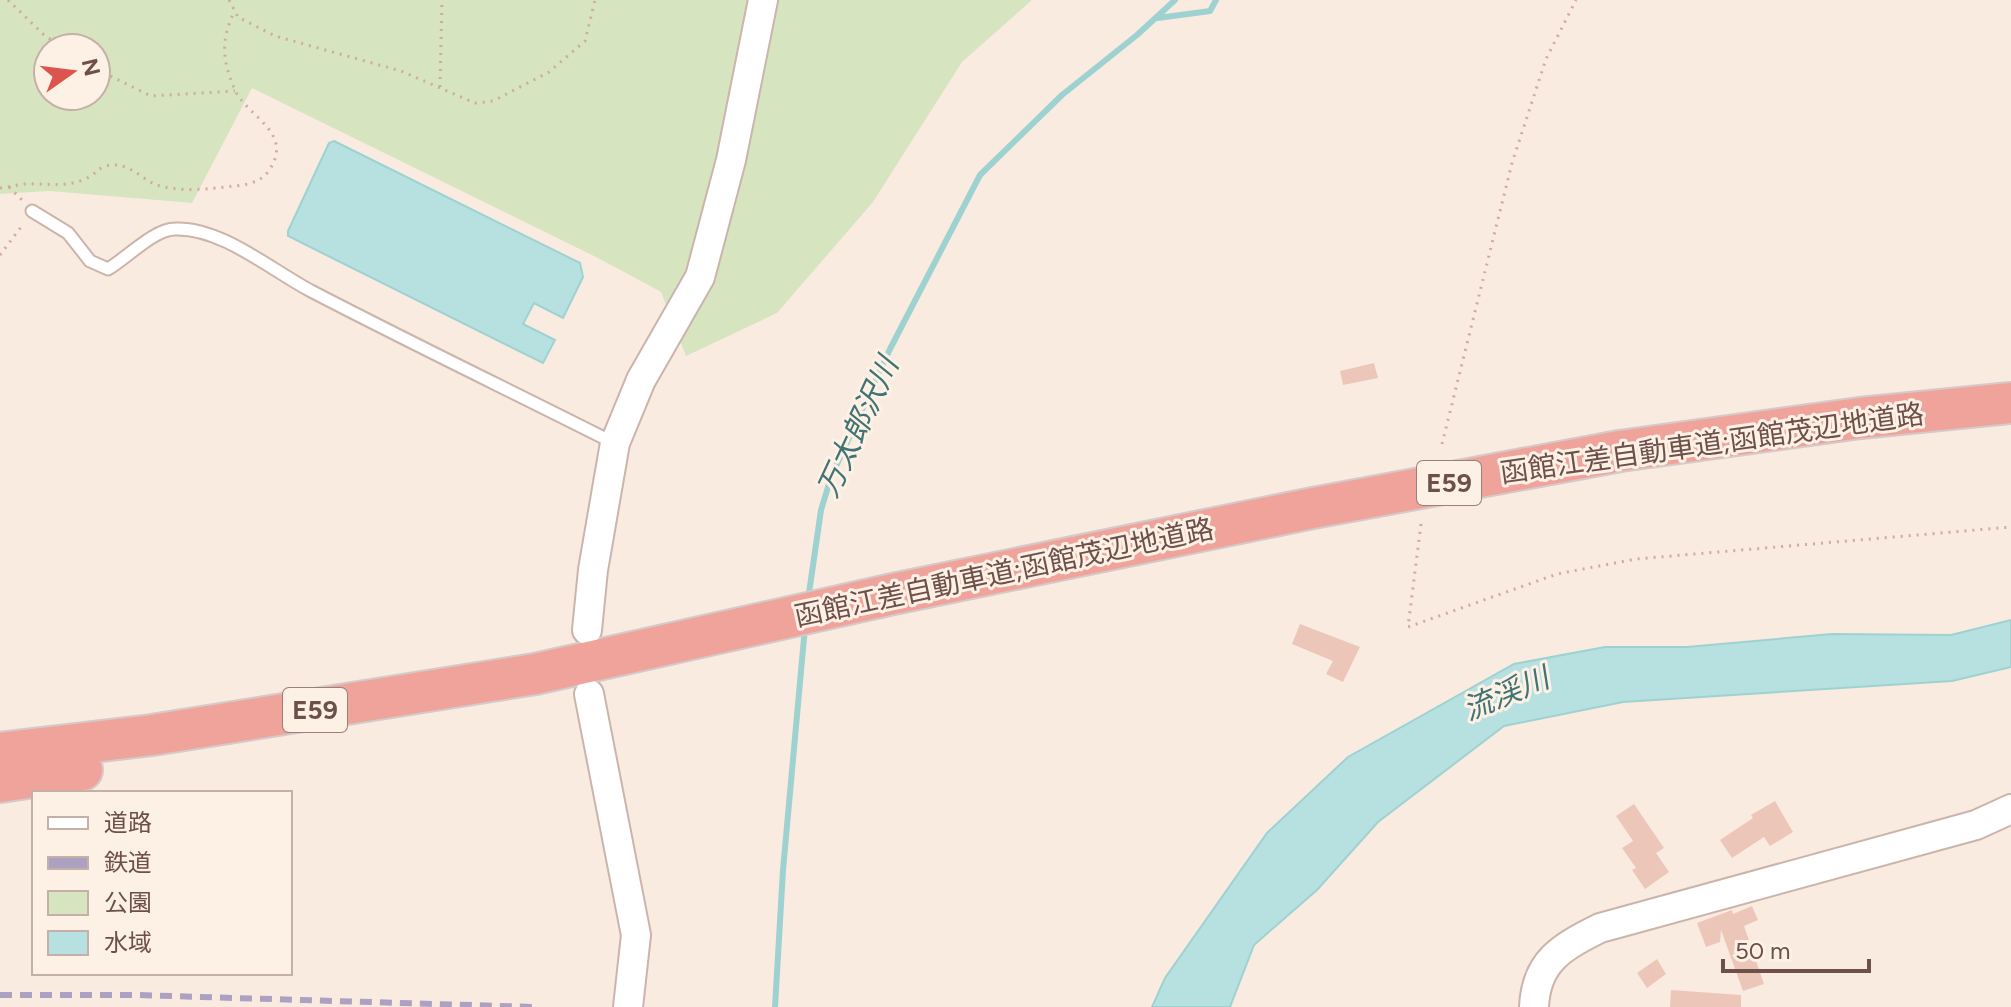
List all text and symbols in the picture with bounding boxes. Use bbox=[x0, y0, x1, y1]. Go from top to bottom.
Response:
north arrow bbox=[32, 32, 112, 112]
text: N bbox=[76, 56, 106, 79]
water label: 万太郎沢川 bbox=[809, 348, 907, 503]
street label: 函館江差自動車道;函館茂辺地道路 bbox=[1498, 396, 1926, 490]
road number: E59 bbox=[1417, 461, 1481, 505]
street label: 函館江差自動車道;函館茂辺地道路 bbox=[792, 511, 1216, 633]
water label: 流渓川 bbox=[1457, 658, 1557, 728]
road number: E59 bbox=[283, 688, 347, 732]
legend bbox=[32, 791, 292, 975]
text: 道路 bbox=[104, 808, 152, 837]
text: 鉄道 bbox=[104, 848, 152, 877]
text: 公園 bbox=[104, 888, 152, 917]
scale bar bbox=[1723, 923, 1869, 973]
text: 水域 bbox=[104, 928, 152, 957]
text: 50 m bbox=[1735, 936, 1791, 965]

